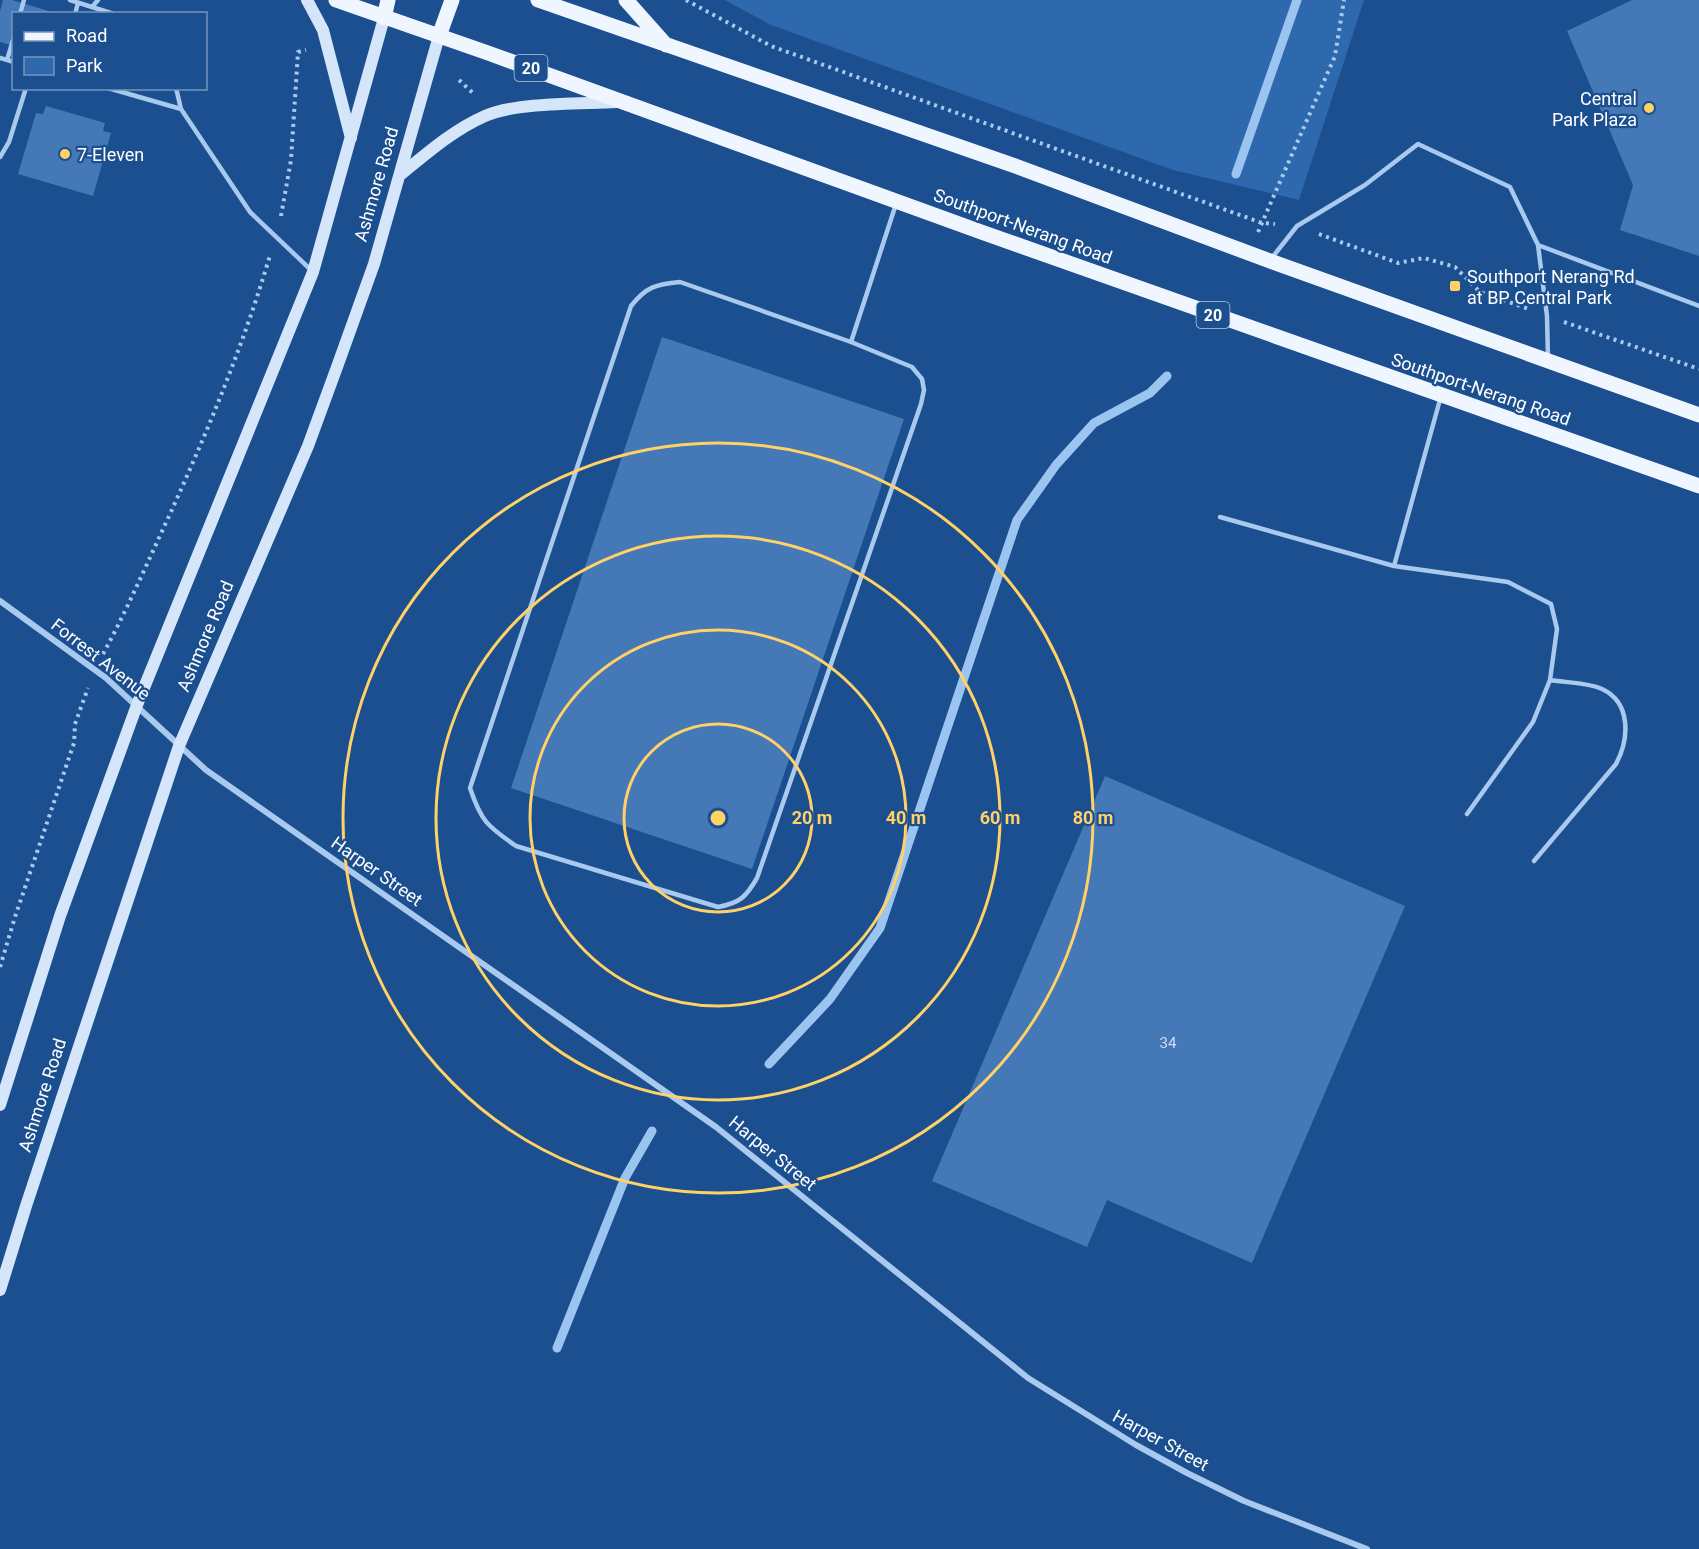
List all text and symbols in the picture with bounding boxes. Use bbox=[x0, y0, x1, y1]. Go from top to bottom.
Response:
legend bbox=[12, 12, 207, 90]
text: Road bbox=[66, 25, 107, 46]
text: Park bbox=[66, 55, 103, 76]
road number: 20 bbox=[514, 55, 548, 81]
place label: Central Park Plaza bbox=[1552, 88, 1637, 130]
marker: Central Park Plaza bbox=[1642, 101, 1656, 115]
street label: Ashmore Road bbox=[350, 124, 402, 244]
place label: 7-Eleven bbox=[77, 144, 144, 165]
marker: 7-Eleven bbox=[58, 147, 72, 161]
street label: Southport-Nerang Road bbox=[931, 184, 1115, 268]
place label: Southport Nerang Rd at BP Central Park bbox=[1467, 266, 1635, 308]
marker: Southport Nerang Rd at BP Central Park bbox=[1448, 279, 1462, 293]
road number: 20 bbox=[1196, 302, 1230, 328]
street label: Southport-Nerang Road bbox=[1389, 348, 1573, 430]
street label: Ashmore Road bbox=[172, 577, 238, 695]
street label: Forrest Avenue bbox=[47, 614, 155, 704]
text: 20 m bbox=[792, 807, 832, 828]
text: 40 m bbox=[886, 807, 926, 828]
text: 60 m bbox=[980, 807, 1020, 828]
text: 80 m bbox=[1073, 807, 1113, 828]
centre of rings bbox=[708, 808, 728, 828]
street label: Harper Street bbox=[327, 832, 427, 910]
house number: 34 bbox=[1160, 1034, 1177, 1052]
street label: Ashmore Road bbox=[14, 1036, 70, 1154]
street label: Harper Street bbox=[725, 1111, 821, 1195]
street label: Harper Street bbox=[1109, 1405, 1213, 1475]

